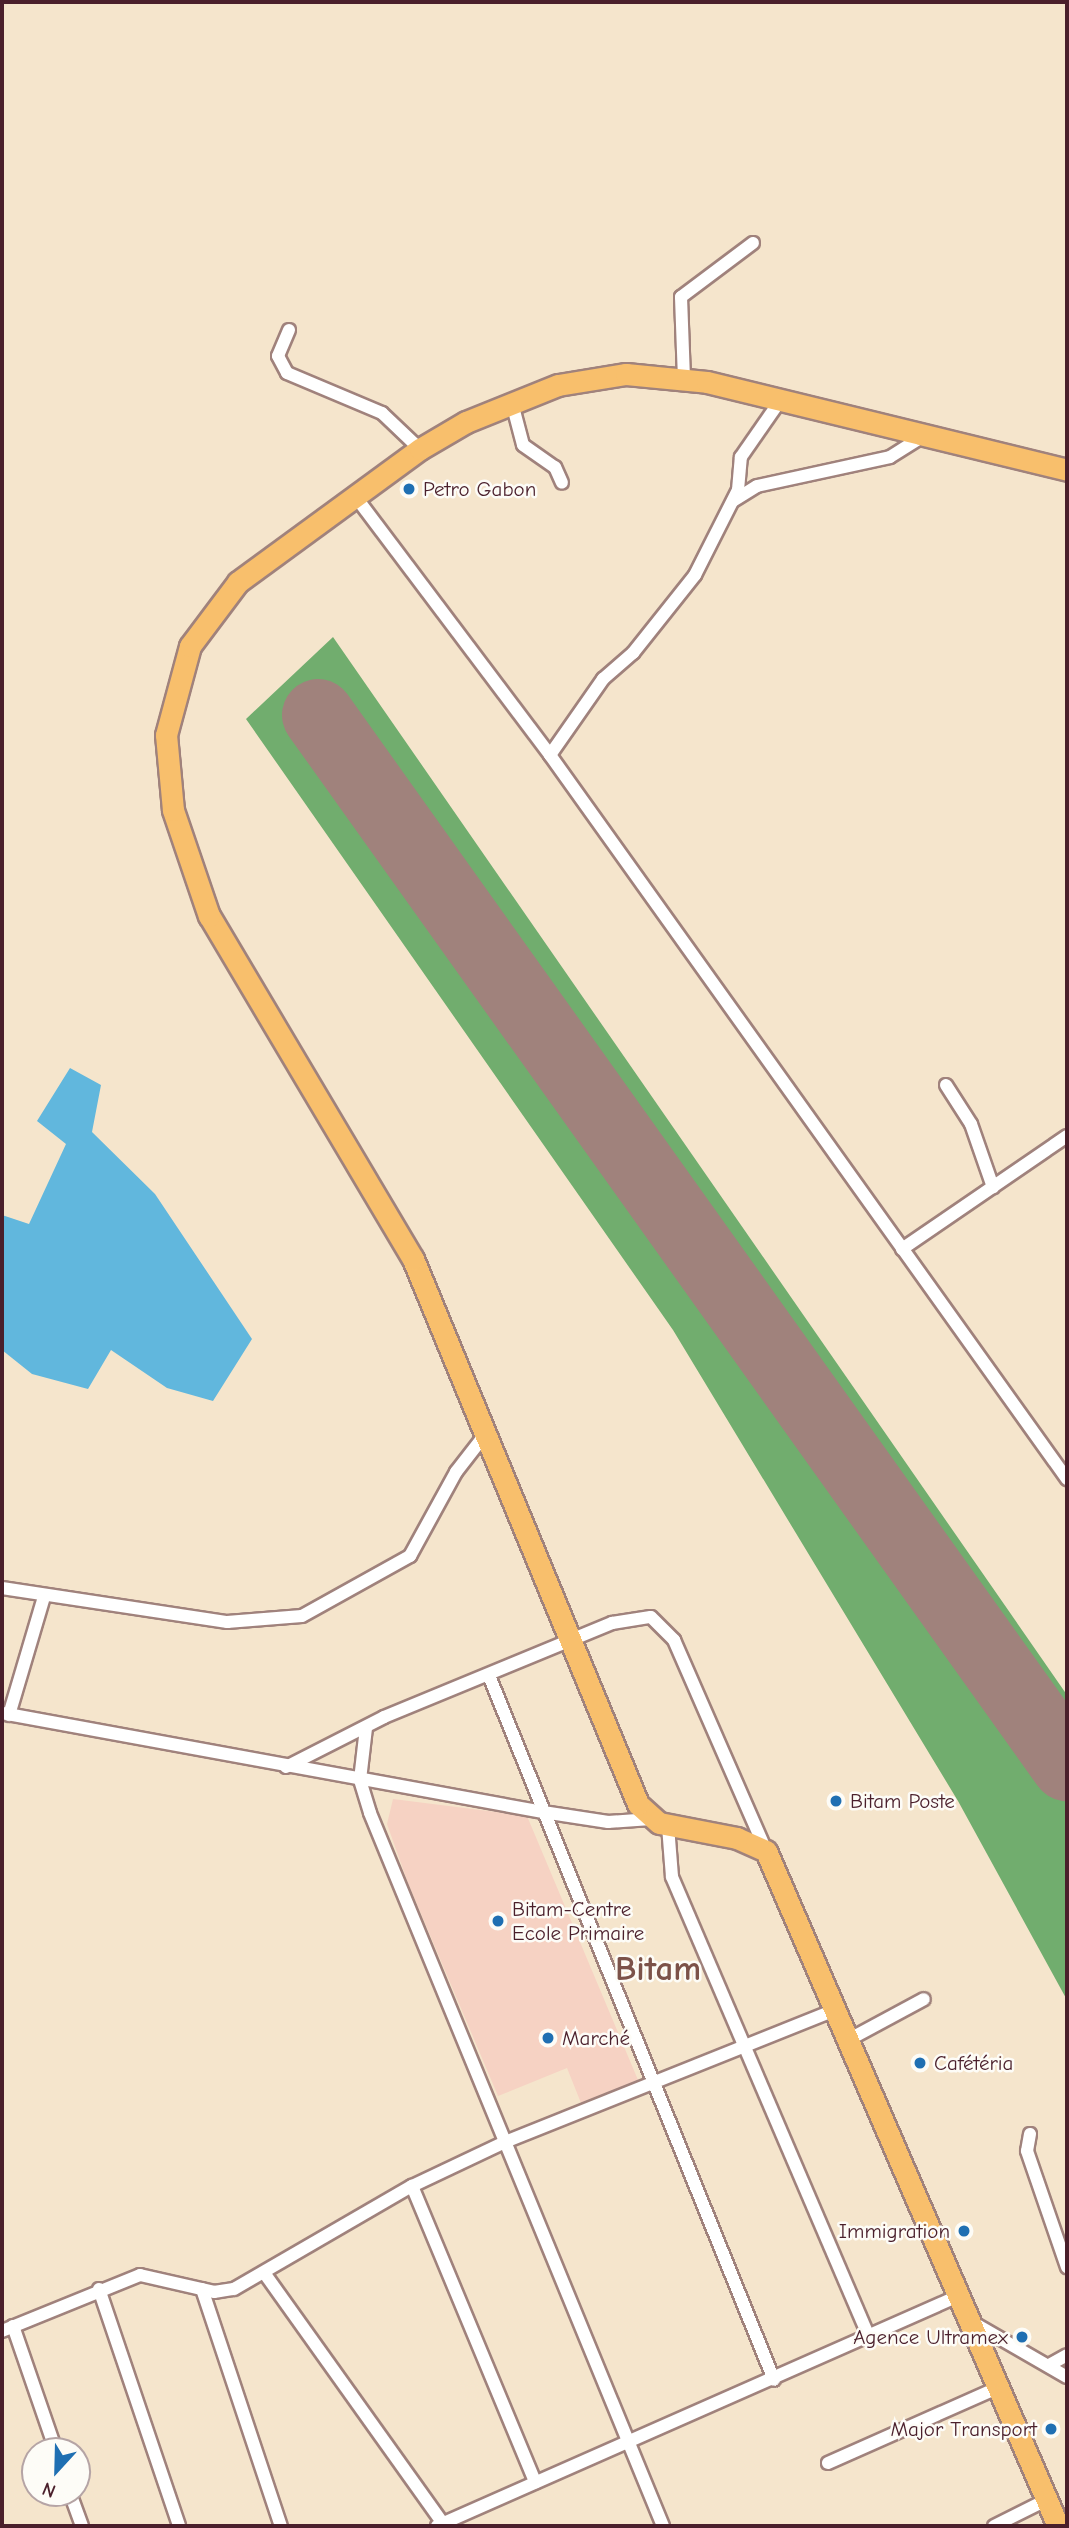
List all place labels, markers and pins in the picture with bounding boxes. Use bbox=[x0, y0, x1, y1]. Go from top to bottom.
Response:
place label: Petro Gabon bbox=[423, 476, 536, 502]
marker: Petro Gabon bbox=[401, 481, 417, 497]
place label: Bitam Poste bbox=[850, 1788, 955, 1814]
marker: Bitam Poste bbox=[828, 1793, 844, 1809]
place label: Bitam-Centre Ecole Primaire bbox=[512, 1896, 644, 1946]
marker: Bitam-Centre Ecole Primaire bbox=[490, 1913, 506, 1929]
place label: Marché bbox=[562, 2025, 630, 2051]
marker: Marché bbox=[540, 2030, 556, 2046]
place label: Cafétéria bbox=[934, 2050, 1013, 2076]
marker: Cafétéria bbox=[912, 2055, 928, 2071]
place label: Immigration bbox=[839, 2218, 950, 2244]
marker: Immigration bbox=[956, 2223, 972, 2239]
place label: Agence Ultramex bbox=[853, 2324, 1008, 2350]
marker: Agence Ultramex bbox=[1014, 2329, 1030, 2345]
place label: Major Transport bbox=[890, 2416, 1037, 2442]
marker: Major Transport bbox=[1043, 2421, 1059, 2437]

